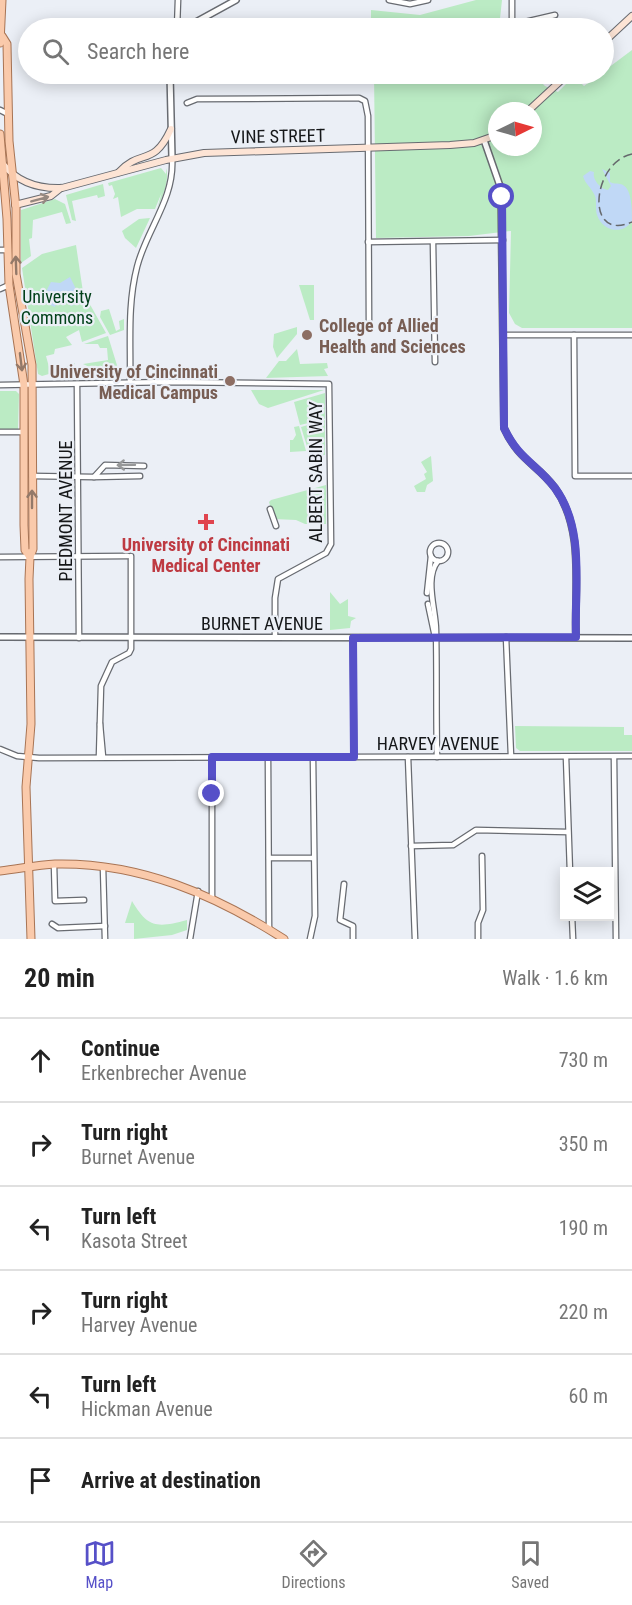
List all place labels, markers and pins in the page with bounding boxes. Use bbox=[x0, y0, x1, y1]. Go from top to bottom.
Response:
place label: College of Allied Health and Sciences bbox=[319, 315, 466, 357]
marker: College of Allied Health and Sciences bbox=[300, 328, 314, 342]
place label: University of Cincinnati Medical Campus bbox=[50, 361, 218, 403]
marker: University of Cincinnati Medical Campus bbox=[223, 374, 237, 388]
marker: University of Cincinnati Medical Center bbox=[197, 513, 215, 531]
place label: University of Cincinnati Medical Center bbox=[122, 534, 290, 576]

